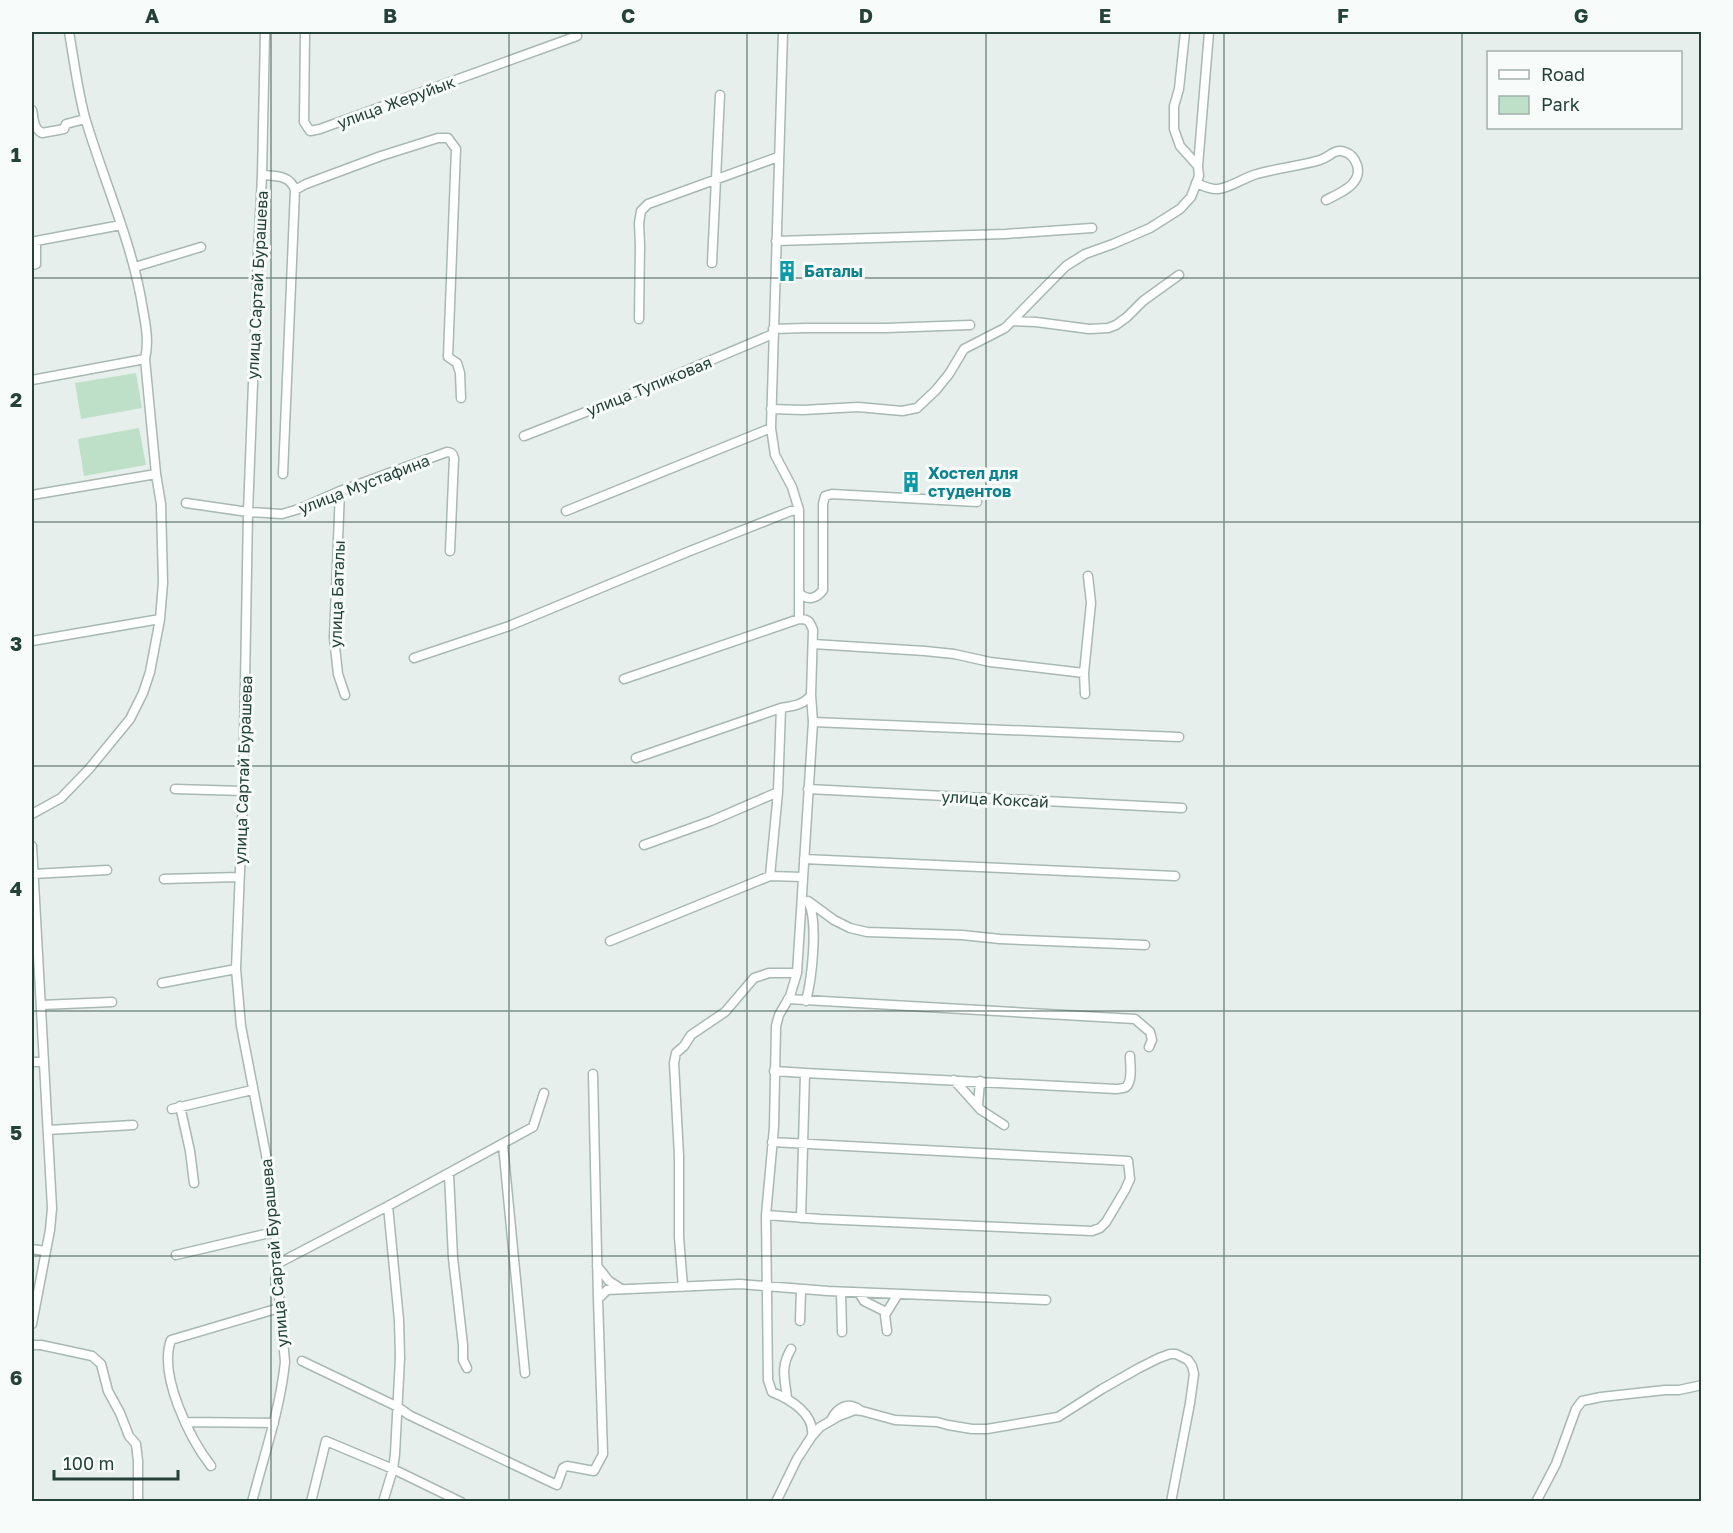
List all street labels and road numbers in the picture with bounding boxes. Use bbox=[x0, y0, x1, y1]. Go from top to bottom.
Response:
street label: улица Жеруйык bbox=[334, 71, 458, 133]
street label: улица Сартай Бурашева bbox=[242, 190, 272, 380]
street label: улица Тупиковая bbox=[583, 352, 715, 420]
street label: улица Мустафина bbox=[296, 450, 432, 518]
street label: улица Баталы bbox=[325, 540, 349, 648]
street label: улица Сартай Бурашева bbox=[230, 675, 256, 865]
street label: улица Коксай bbox=[941, 786, 1049, 812]
street label: улица Сартай Бурашева bbox=[256, 1158, 292, 1348]

